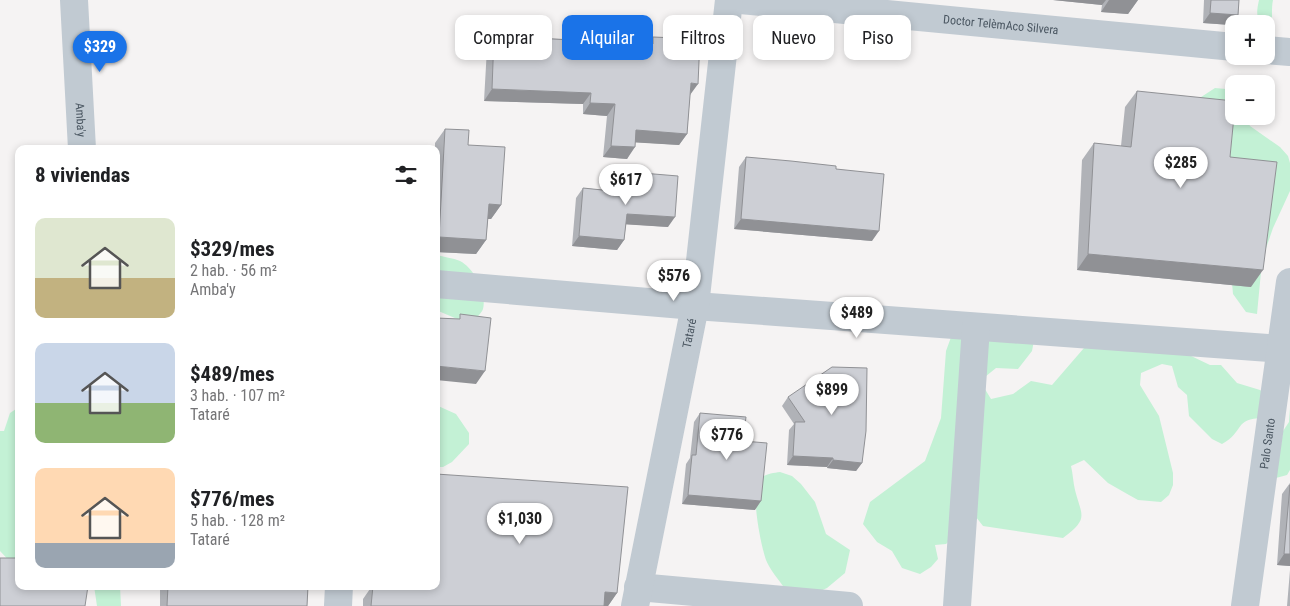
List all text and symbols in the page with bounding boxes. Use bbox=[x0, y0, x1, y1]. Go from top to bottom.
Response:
street label: Doctor TelèmAco Silvera bbox=[943, 12, 1059, 37]
chip: Comprar bbox=[455, 15, 552, 60]
chip: Alquilar bbox=[562, 15, 653, 60]
chip: Filtros bbox=[663, 15, 743, 60]
chip: Nuevo bbox=[753, 15, 834, 60]
chip: Piso bbox=[844, 15, 911, 60]
map controls bbox=[1225, 15, 1275, 125]
button: + bbox=[1225, 15, 1275, 65]
pin: $329 bbox=[70, 30, 130, 73]
text: $329 bbox=[84, 37, 116, 56]
button: − bbox=[1225, 75, 1275, 125]
street label: Amba'y bbox=[73, 102, 88, 137]
pin: $285 bbox=[1151, 146, 1211, 189]
text: $285 bbox=[1165, 153, 1197, 172]
icon: filters bbox=[392, 161, 420, 189]
text: 8 viviendas bbox=[35, 163, 130, 187]
pin: $617 bbox=[596, 164, 656, 206]
text: $617 bbox=[610, 170, 642, 189]
text: $329/mes bbox=[190, 237, 275, 261]
icon: home bbox=[75, 238, 135, 298]
pin: $576 bbox=[644, 260, 704, 302]
text: 2 hab. · 56 m² bbox=[190, 261, 277, 280]
text: $576 bbox=[658, 266, 690, 285]
text: Amba'y bbox=[190, 280, 236, 299]
pin: $489 bbox=[827, 296, 887, 339]
text: $489 bbox=[841, 303, 873, 322]
street label: Tataré bbox=[680, 317, 699, 349]
text: $489/mes bbox=[190, 362, 275, 386]
icon: home bbox=[75, 363, 135, 423]
pin: $899 bbox=[802, 374, 862, 416]
text: $899 bbox=[816, 380, 848, 399]
text: 3 hab. · 107 m² bbox=[190, 386, 285, 405]
text: Tataré bbox=[190, 405, 230, 424]
street label: Palo Santo bbox=[1257, 417, 1278, 470]
pin: $776 bbox=[697, 418, 757, 461]
text: $776 bbox=[711, 425, 743, 444]
text: $776/mes bbox=[190, 487, 275, 511]
icon: home bbox=[75, 488, 135, 548]
pin: $1,030 bbox=[479, 502, 561, 545]
text: $1,030 bbox=[498, 509, 542, 528]
text: 5 hab. · 128 m² bbox=[190, 511, 285, 530]
text: Tataré bbox=[190, 530, 230, 549]

